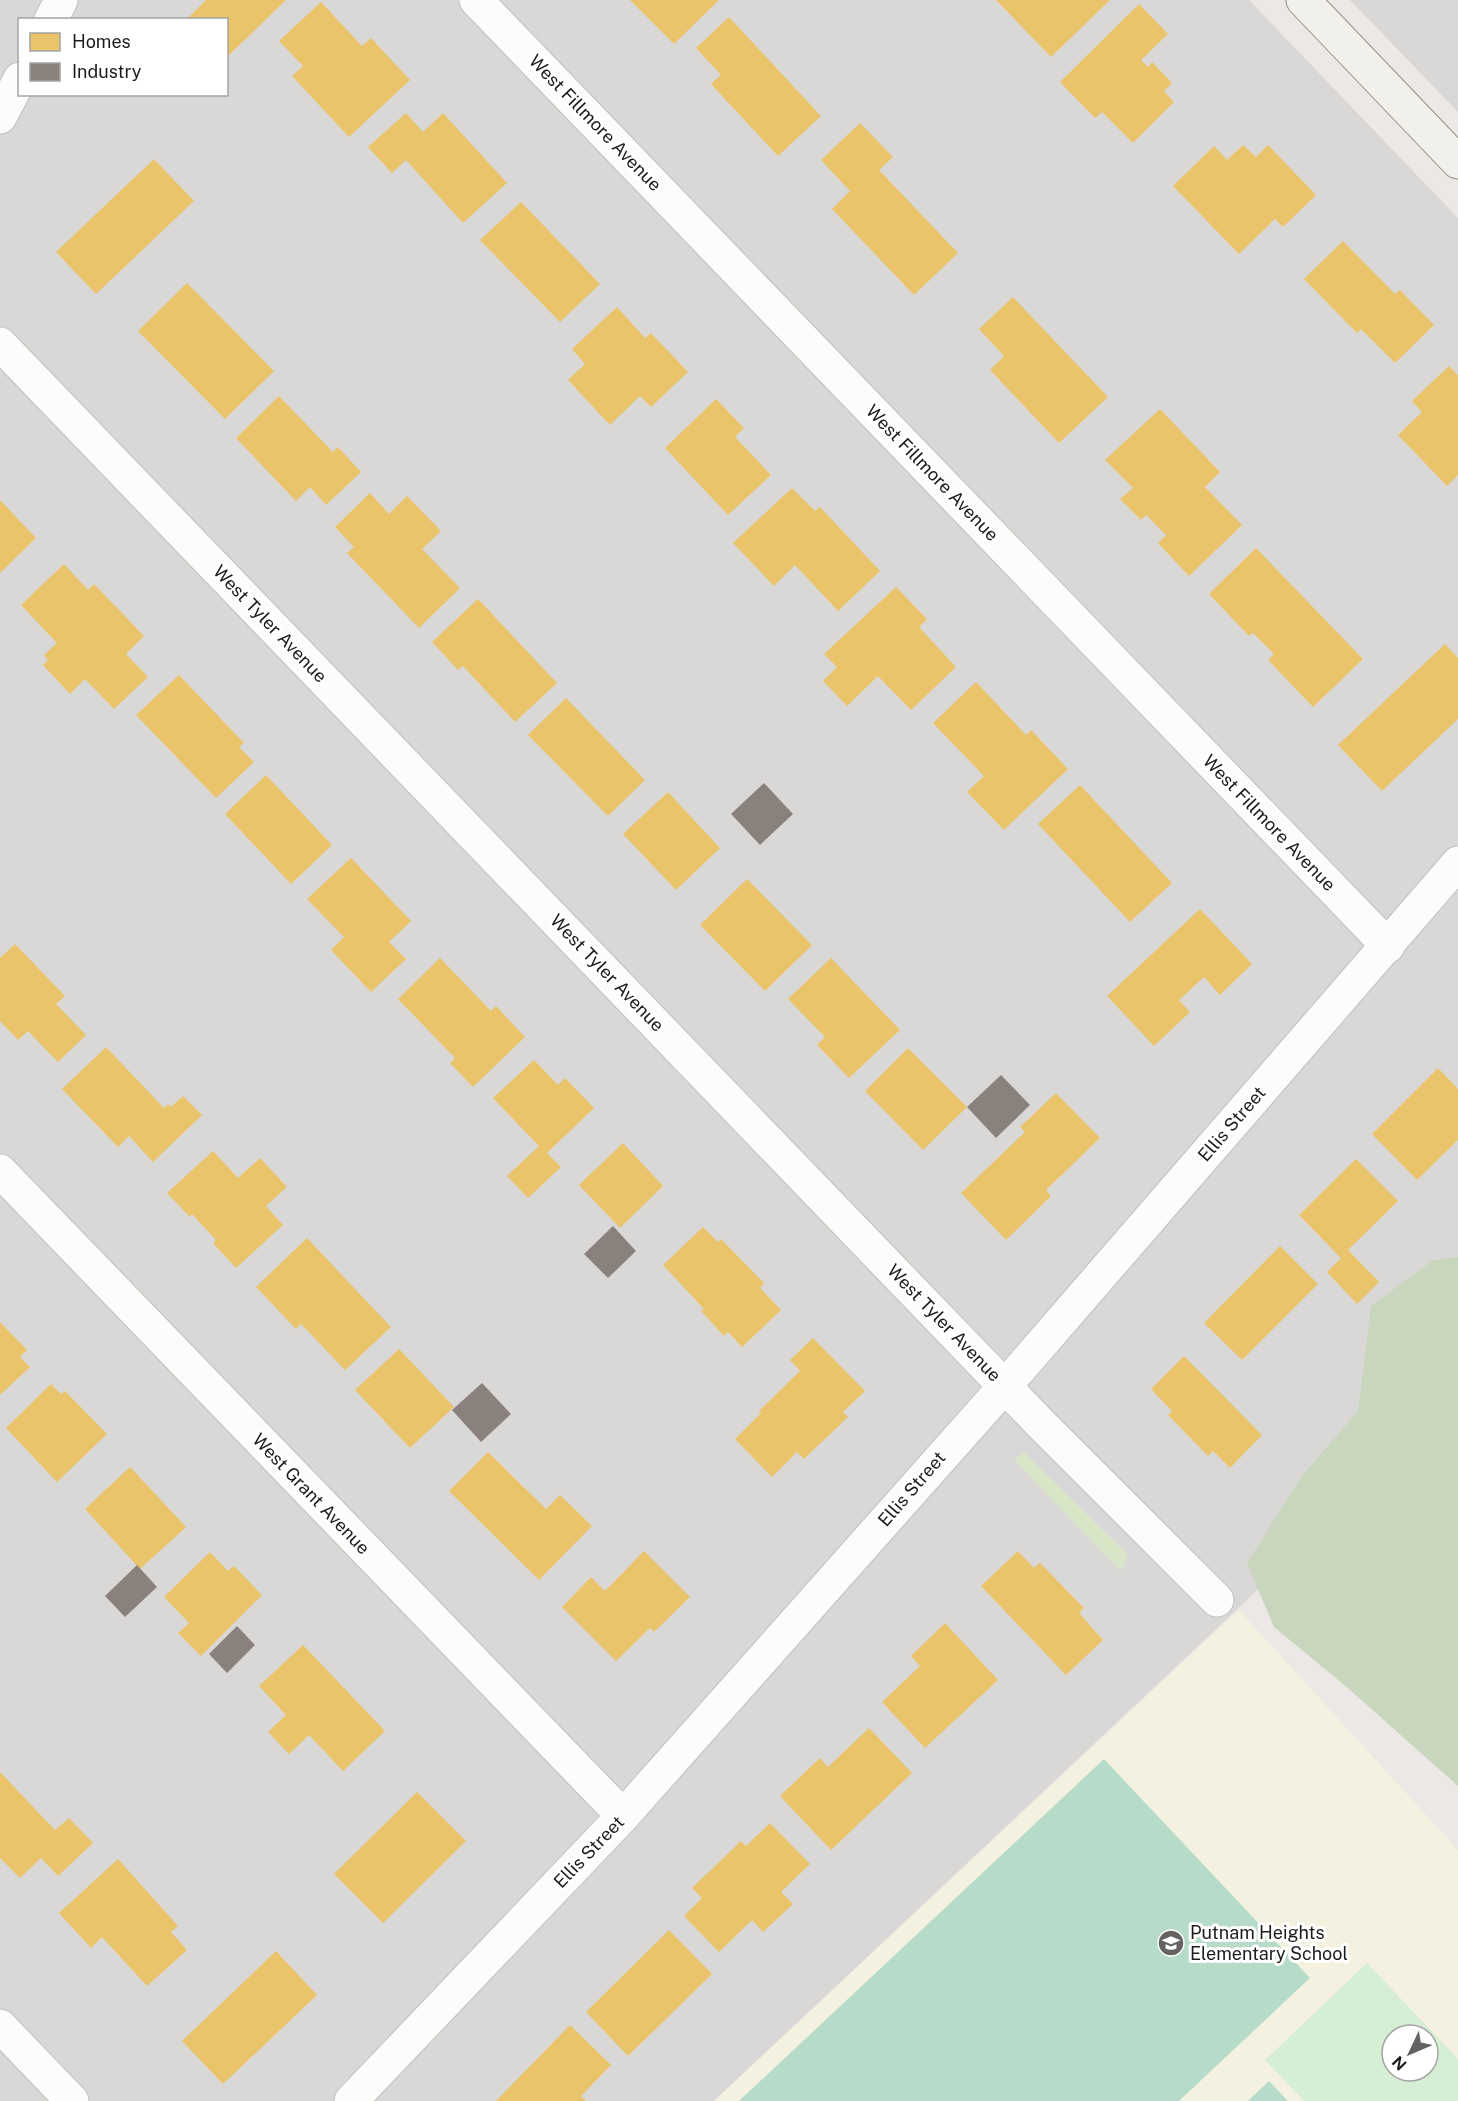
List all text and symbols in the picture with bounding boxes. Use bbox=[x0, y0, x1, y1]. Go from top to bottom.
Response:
legend bbox=[18, 18, 228, 96]
text: Homes bbox=[72, 31, 131, 52]
street label: West Fillmore Avenue bbox=[525, 50, 666, 195]
text: Industry bbox=[72, 61, 142, 82]
street label: West Fillmore Avenue bbox=[862, 400, 1003, 545]
street label: West Tyler Avenue bbox=[209, 561, 332, 687]
street label: West Fillmore Avenue bbox=[1199, 750, 1340, 895]
street label: West Tyler Avenue bbox=[546, 910, 669, 1036]
street label: Ellis Street bbox=[1194, 1082, 1270, 1165]
street label: West Tyler Avenue bbox=[883, 1260, 1006, 1386]
street label: West Grant Avenue bbox=[248, 1429, 374, 1558]
street label: Ellis Street bbox=[874, 1447, 950, 1530]
street label: Ellis Street bbox=[549, 1811, 628, 1892]
place label: Putnam Heights Elementary School bbox=[1190, 1922, 1348, 1964]
school or university icon: Putnam Heights Elementary School bbox=[1156, 1928, 1186, 1958]
north arrow bbox=[1380, 2023, 1440, 2083]
text: N bbox=[1388, 2052, 1411, 2074]

